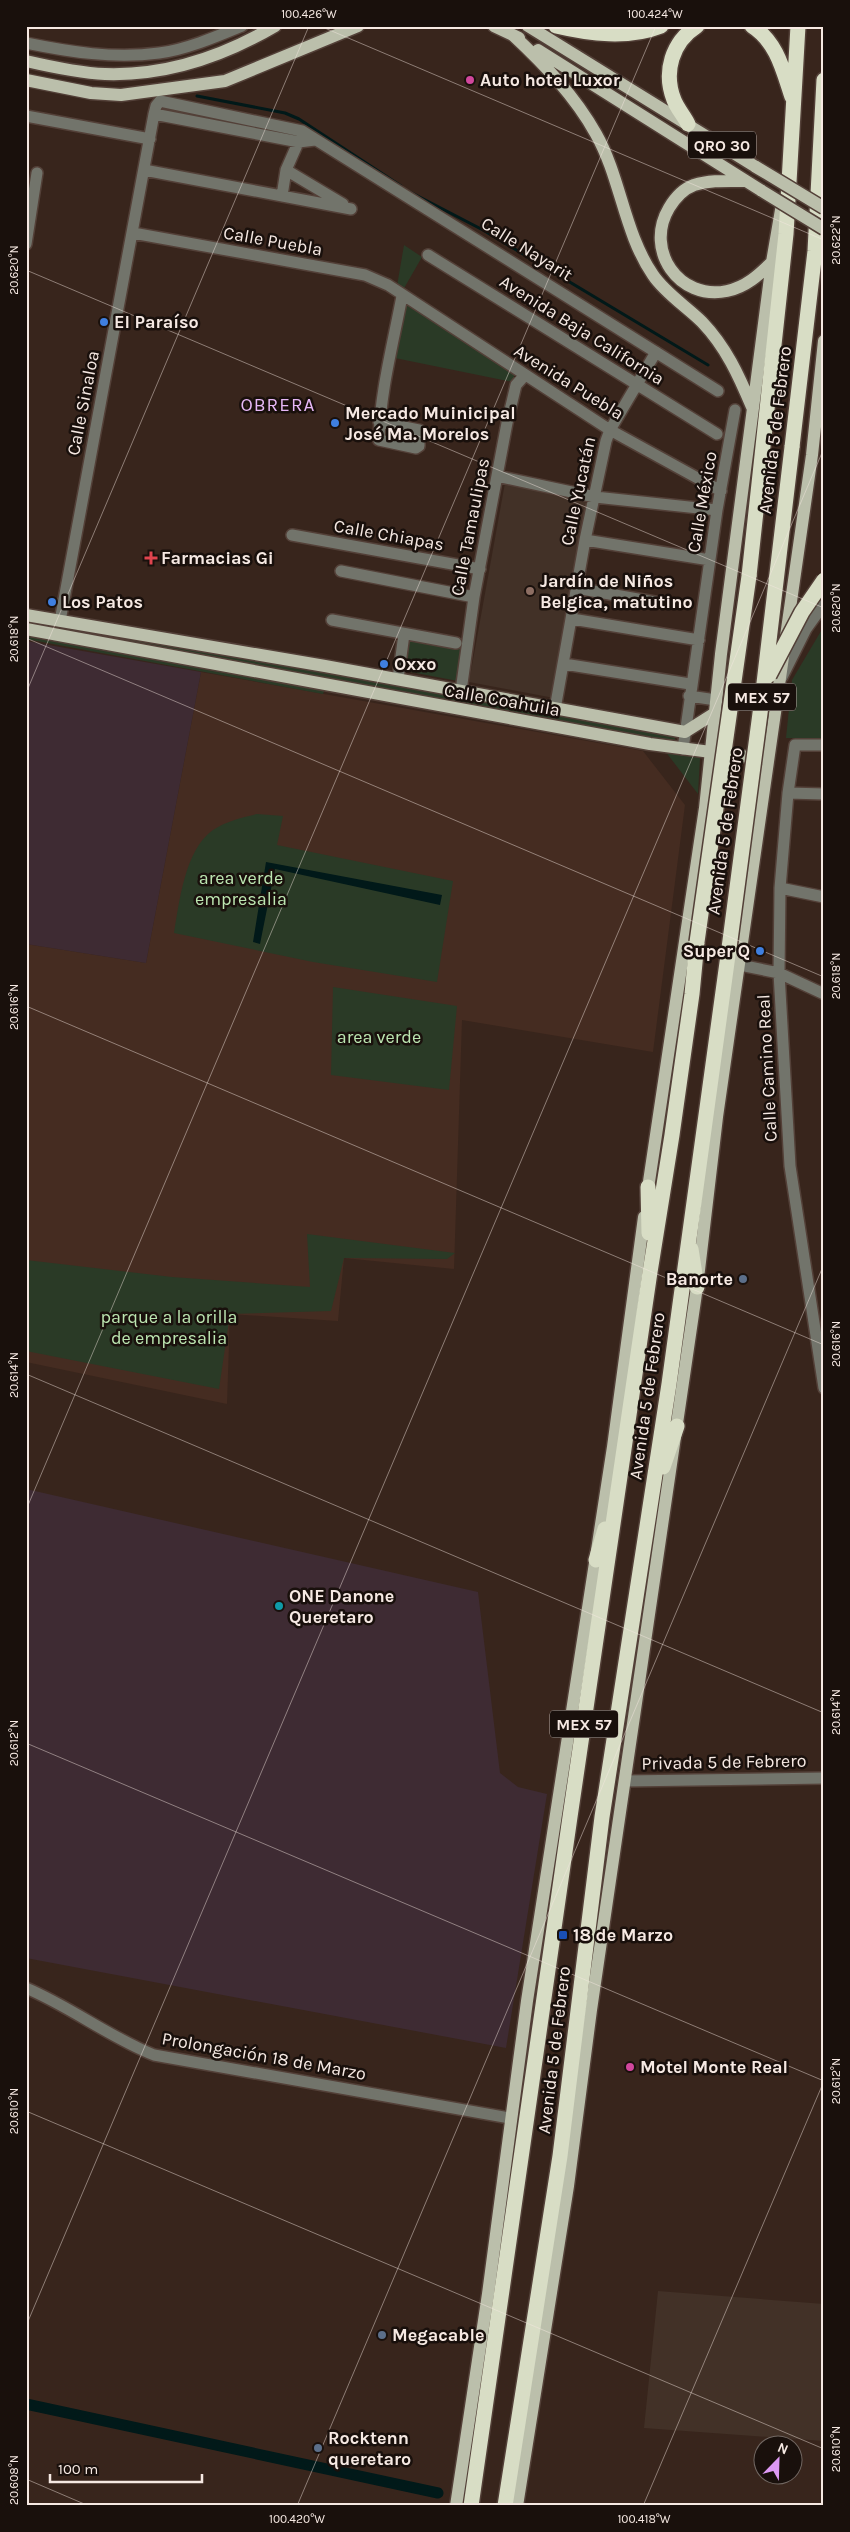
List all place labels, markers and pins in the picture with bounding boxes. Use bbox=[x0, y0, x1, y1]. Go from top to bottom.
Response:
place label: Auto hotel Luxor bbox=[480, 69, 620, 91]
marker: Auto hotel Luxor bbox=[464, 74, 476, 86]
place label: El Paraíso bbox=[114, 311, 199, 333]
marker: El Paraíso bbox=[98, 316, 110, 328]
place label: Mercado Muinicipal José Ma. Morelos bbox=[345, 402, 516, 445]
marker: Mercado Muinicipal José Ma. Morelos bbox=[329, 417, 341, 429]
place label: Farmacias Gi bbox=[161, 547, 274, 569]
marker: Farmacias Gi bbox=[145, 552, 157, 564]
place label: Jardín de Niños Belgica, matutino bbox=[540, 570, 693, 613]
marker: Jardín de Niños Belgica, matutino bbox=[524, 585, 536, 597]
place label: Los Patos bbox=[62, 591, 143, 613]
marker: Los Patos bbox=[46, 596, 58, 608]
place label: Oxxo bbox=[394, 653, 436, 675]
marker: Oxxo bbox=[378, 658, 390, 670]
place label: Super Q bbox=[683, 940, 750, 962]
marker: Super Q bbox=[754, 945, 766, 957]
place label: Banorte bbox=[666, 1268, 733, 1290]
marker: Banorte bbox=[737, 1273, 749, 1285]
place label: ONE Danone Queretaro bbox=[289, 1585, 394, 1628]
marker: ONE Danone Queretaro bbox=[273, 1600, 285, 1612]
place label: 18 de Marzo bbox=[573, 1924, 673, 1946]
marker: 18 de Marzo bbox=[557, 1929, 569, 1941]
place label: Motel Monte Real bbox=[640, 2056, 788, 2078]
marker: Motel Monte Real bbox=[624, 2061, 636, 2073]
place label: Megacable bbox=[392, 2324, 484, 2346]
marker: Megacable bbox=[376, 2329, 388, 2341]
place label: Rocktenn queretaro bbox=[328, 2427, 411, 2470]
marker: Rocktenn queretaro bbox=[312, 2442, 324, 2454]

